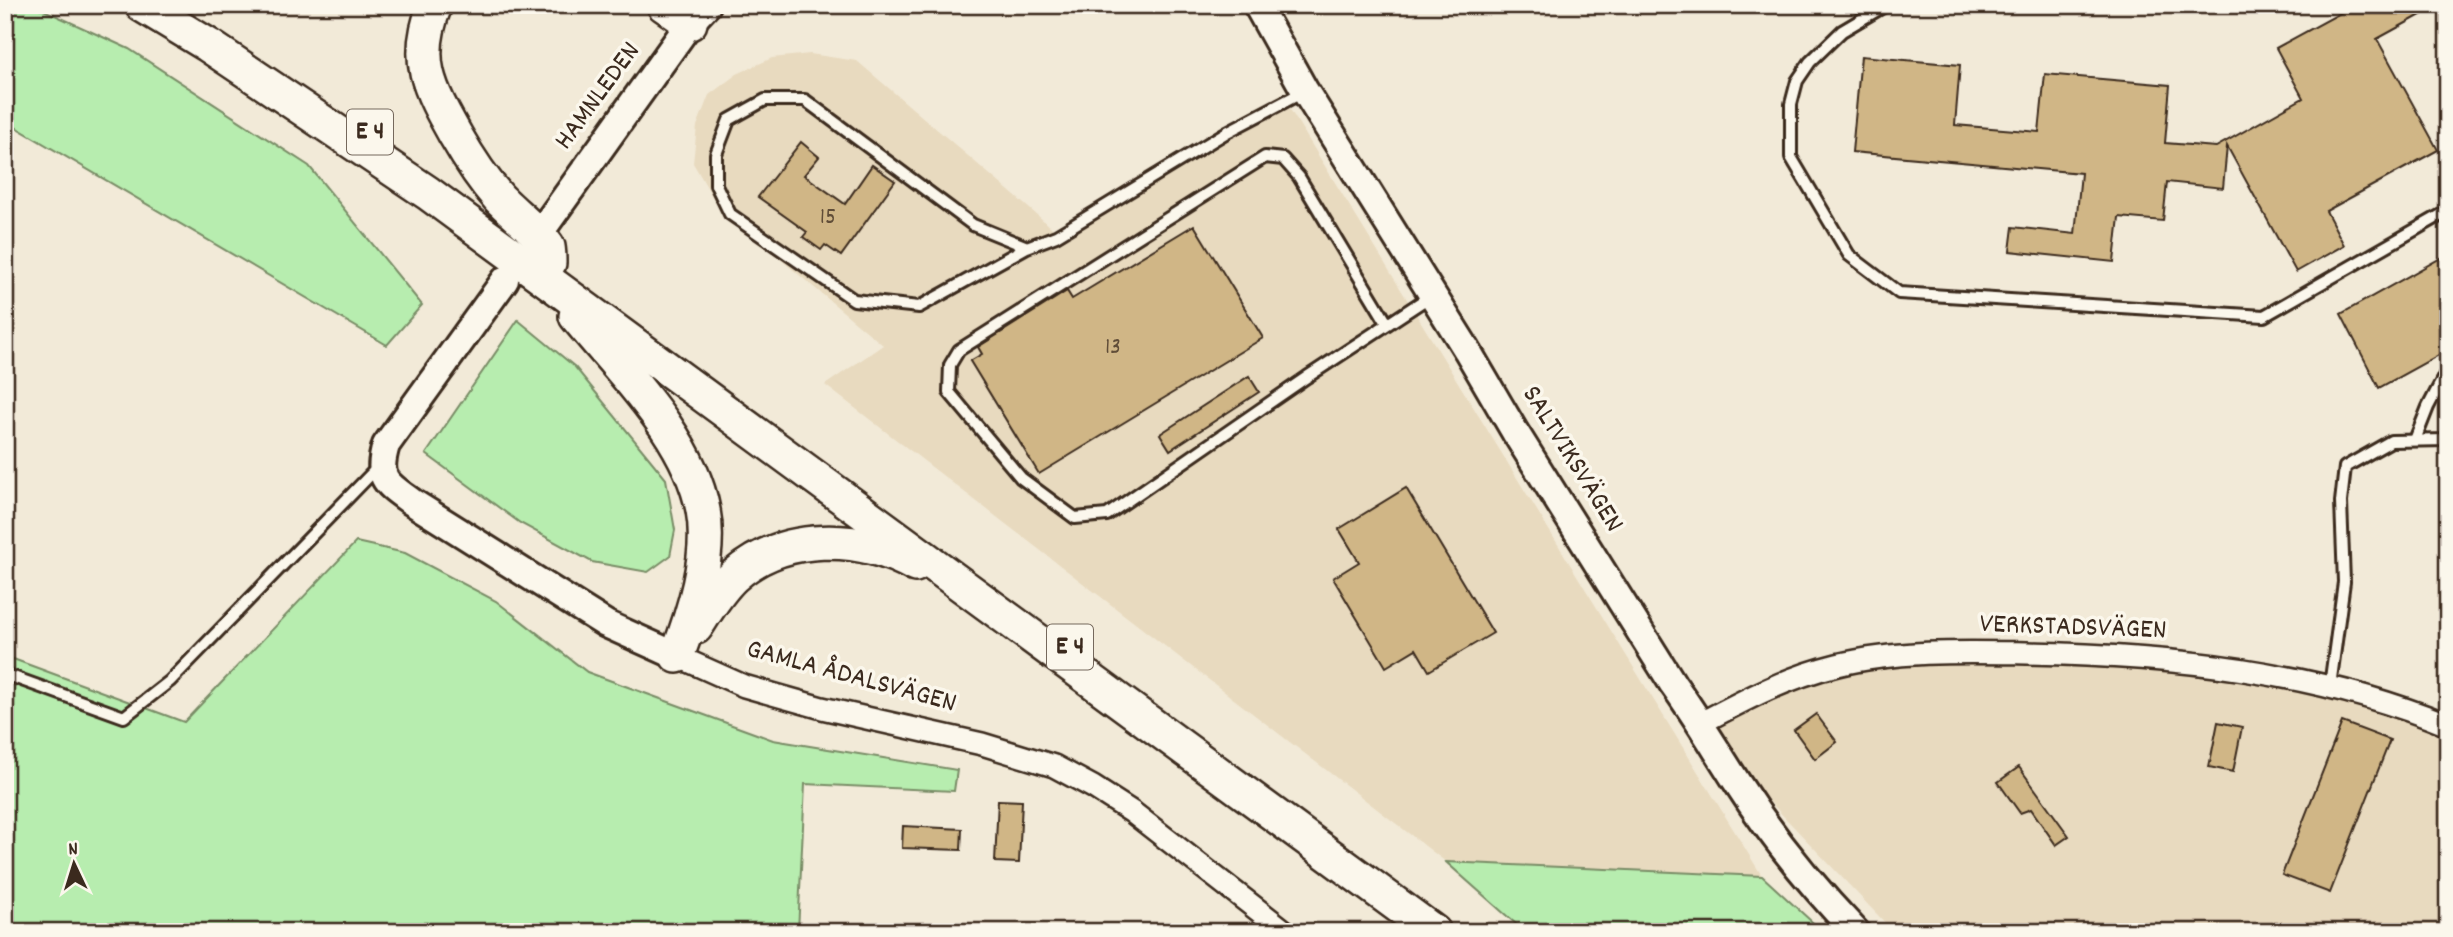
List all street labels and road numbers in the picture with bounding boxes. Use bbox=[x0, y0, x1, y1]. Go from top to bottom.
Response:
street label: HAMNLEDEN bbox=[546, 35, 652, 159]
road number: E 4 bbox=[347, 110, 393, 154]
street label: SALTVIKSVÄGEN bbox=[1510, 379, 1632, 541]
street label: VERKSTADSVÄGEN bbox=[1979, 606, 2167, 652]
road number: E 4 bbox=[1047, 624, 1093, 670]
street label: GAMLA ÅDALSVÄGEN bbox=[742, 631, 960, 725]

